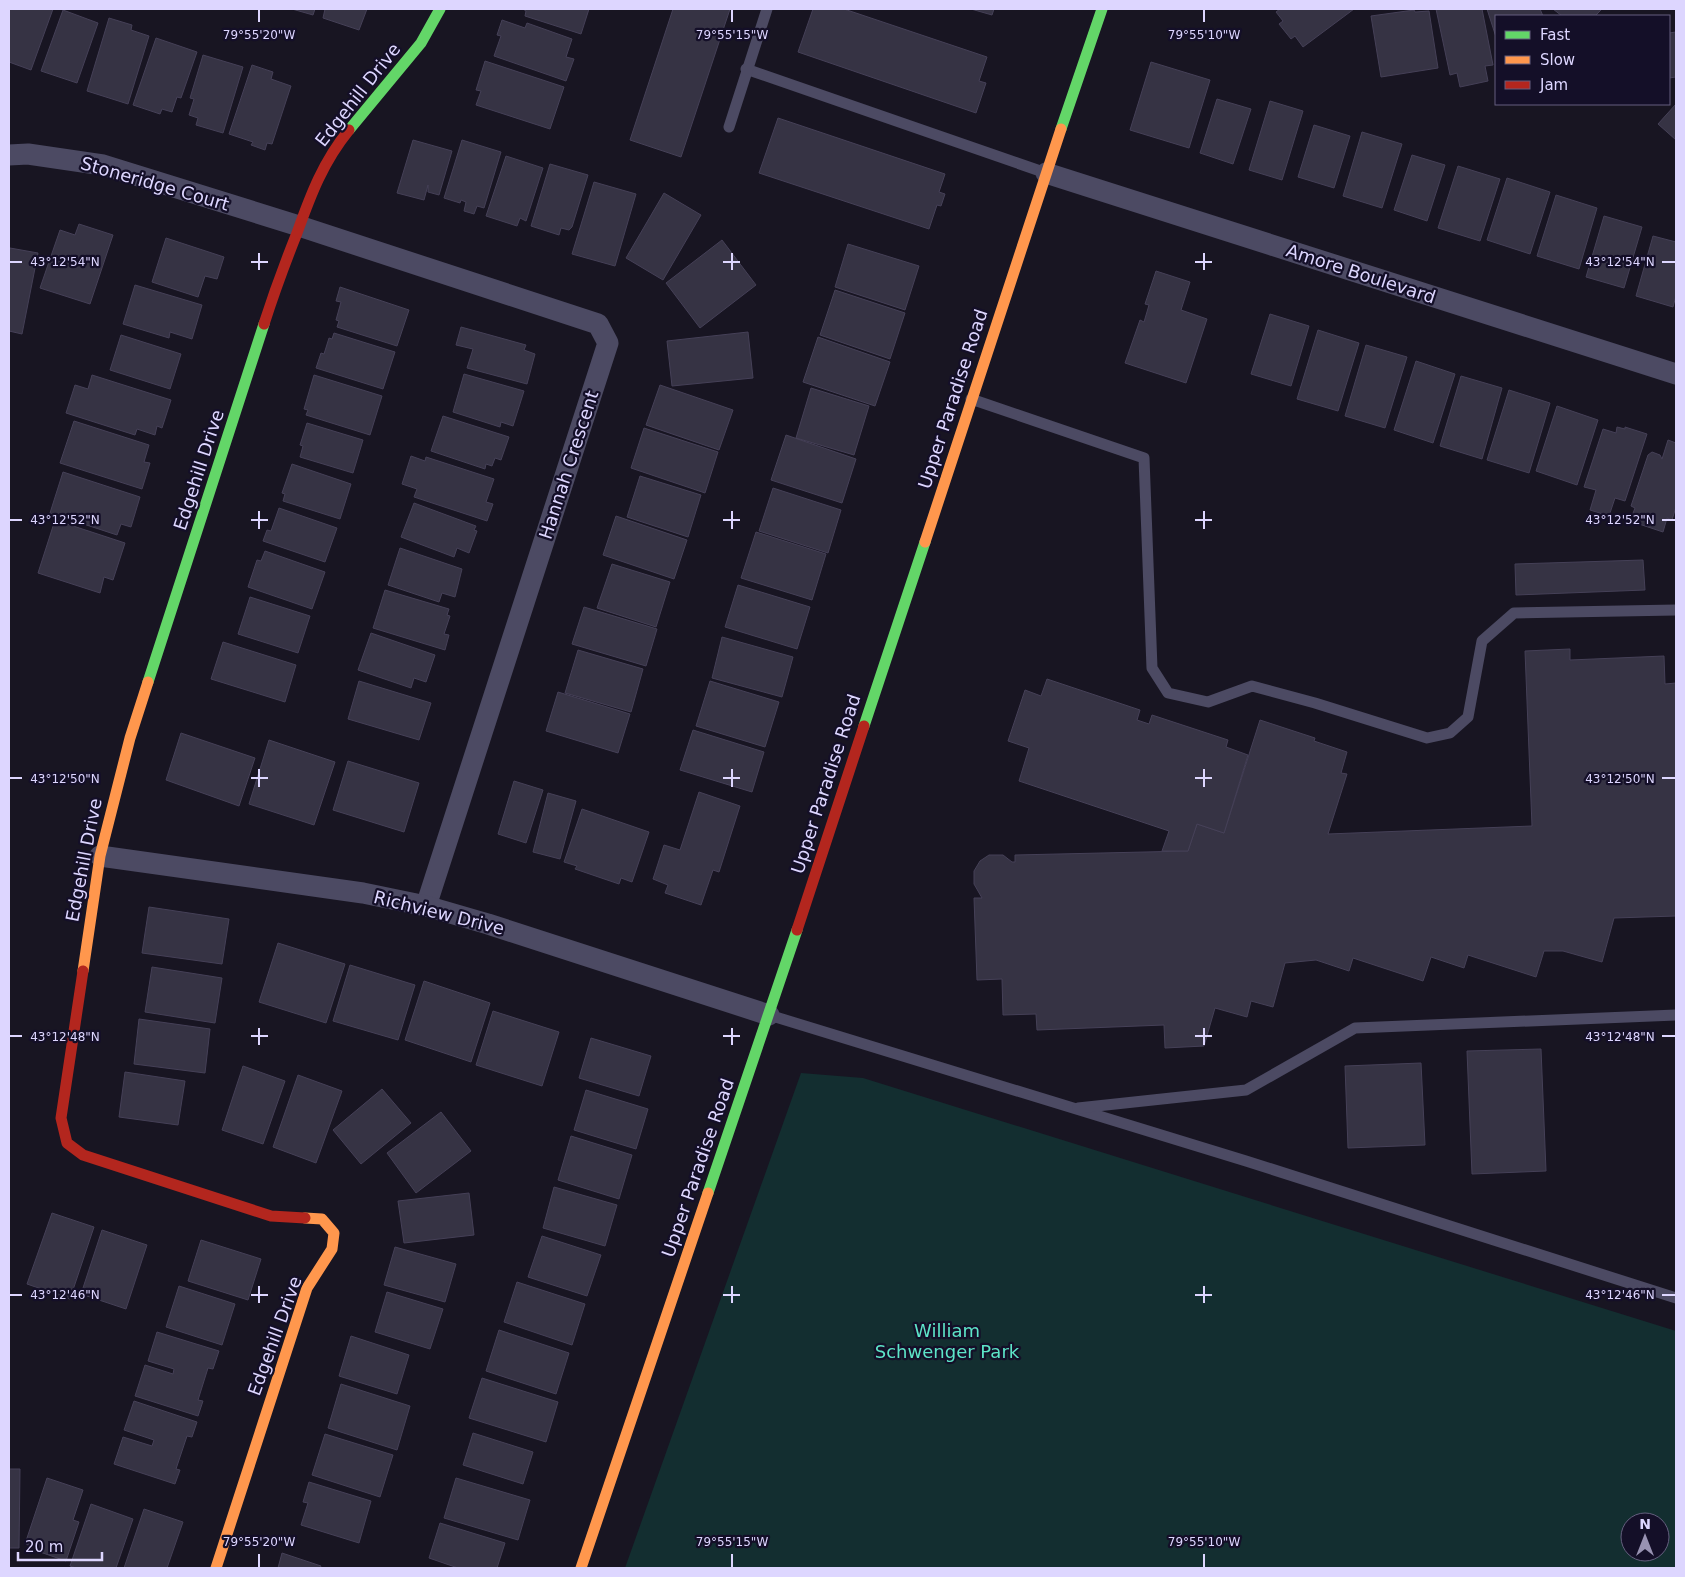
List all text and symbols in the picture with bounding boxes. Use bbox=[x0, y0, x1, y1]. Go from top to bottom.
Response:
legend bbox=[1495, 15, 1670, 105]
text: Fast bbox=[1540, 26, 1570, 44]
text: 79°55'20"W bbox=[223, 28, 295, 42]
text: 79°55'15"W bbox=[696, 28, 768, 42]
text: 79°55'10"W bbox=[1168, 28, 1240, 42]
street label: Edgehill Drive bbox=[311, 39, 404, 151]
text: Slow bbox=[1540, 51, 1575, 69]
text: Jam bbox=[1539, 76, 1568, 94]
street label: Stoneridge Court bbox=[78, 152, 232, 215]
street label: Amore Boulevard bbox=[1284, 239, 1438, 308]
text: 43°12'54"N bbox=[30, 255, 100, 269]
text: 43°12'54"N bbox=[1585, 255, 1655, 269]
street label: Upper Paradise Road bbox=[914, 306, 991, 491]
street label: Hannah Crescent bbox=[535, 388, 602, 542]
street label: Edgehill Drive bbox=[169, 407, 228, 533]
text: 43°12'52"N bbox=[30, 513, 100, 527]
text: 43°12'52"N bbox=[1585, 513, 1655, 527]
street label: Upper Paradise Road bbox=[787, 691, 864, 876]
text: 43°12'50"N bbox=[30, 772, 100, 786]
text: 43°12'50"N bbox=[1585, 772, 1655, 786]
street label: Edgehill Drive bbox=[61, 796, 106, 923]
street label: Richview Drive bbox=[372, 886, 507, 939]
text: 43°12'48"N bbox=[30, 1030, 100, 1044]
text: 43°12'48"N bbox=[1585, 1030, 1655, 1044]
street label: Upper Paradise Road bbox=[657, 1076, 738, 1260]
street label: Edgehill Drive bbox=[243, 1273, 306, 1398]
text: 43°12'46"N bbox=[30, 1288, 100, 1302]
text: 43°12'46"N bbox=[1585, 1288, 1655, 1302]
park label: William Schwenger Park bbox=[875, 1320, 1020, 1362]
north arrow bbox=[1620, 1512, 1670, 1562]
text: N bbox=[1639, 1516, 1651, 1532]
scale bar bbox=[18, 1530, 101, 1562]
text: 79°55'20"W bbox=[223, 1535, 295, 1549]
text: 79°55'15"W bbox=[696, 1535, 768, 1549]
text: 79°55'10"W bbox=[1168, 1535, 1240, 1549]
text: 20 m bbox=[25, 1538, 63, 1556]

